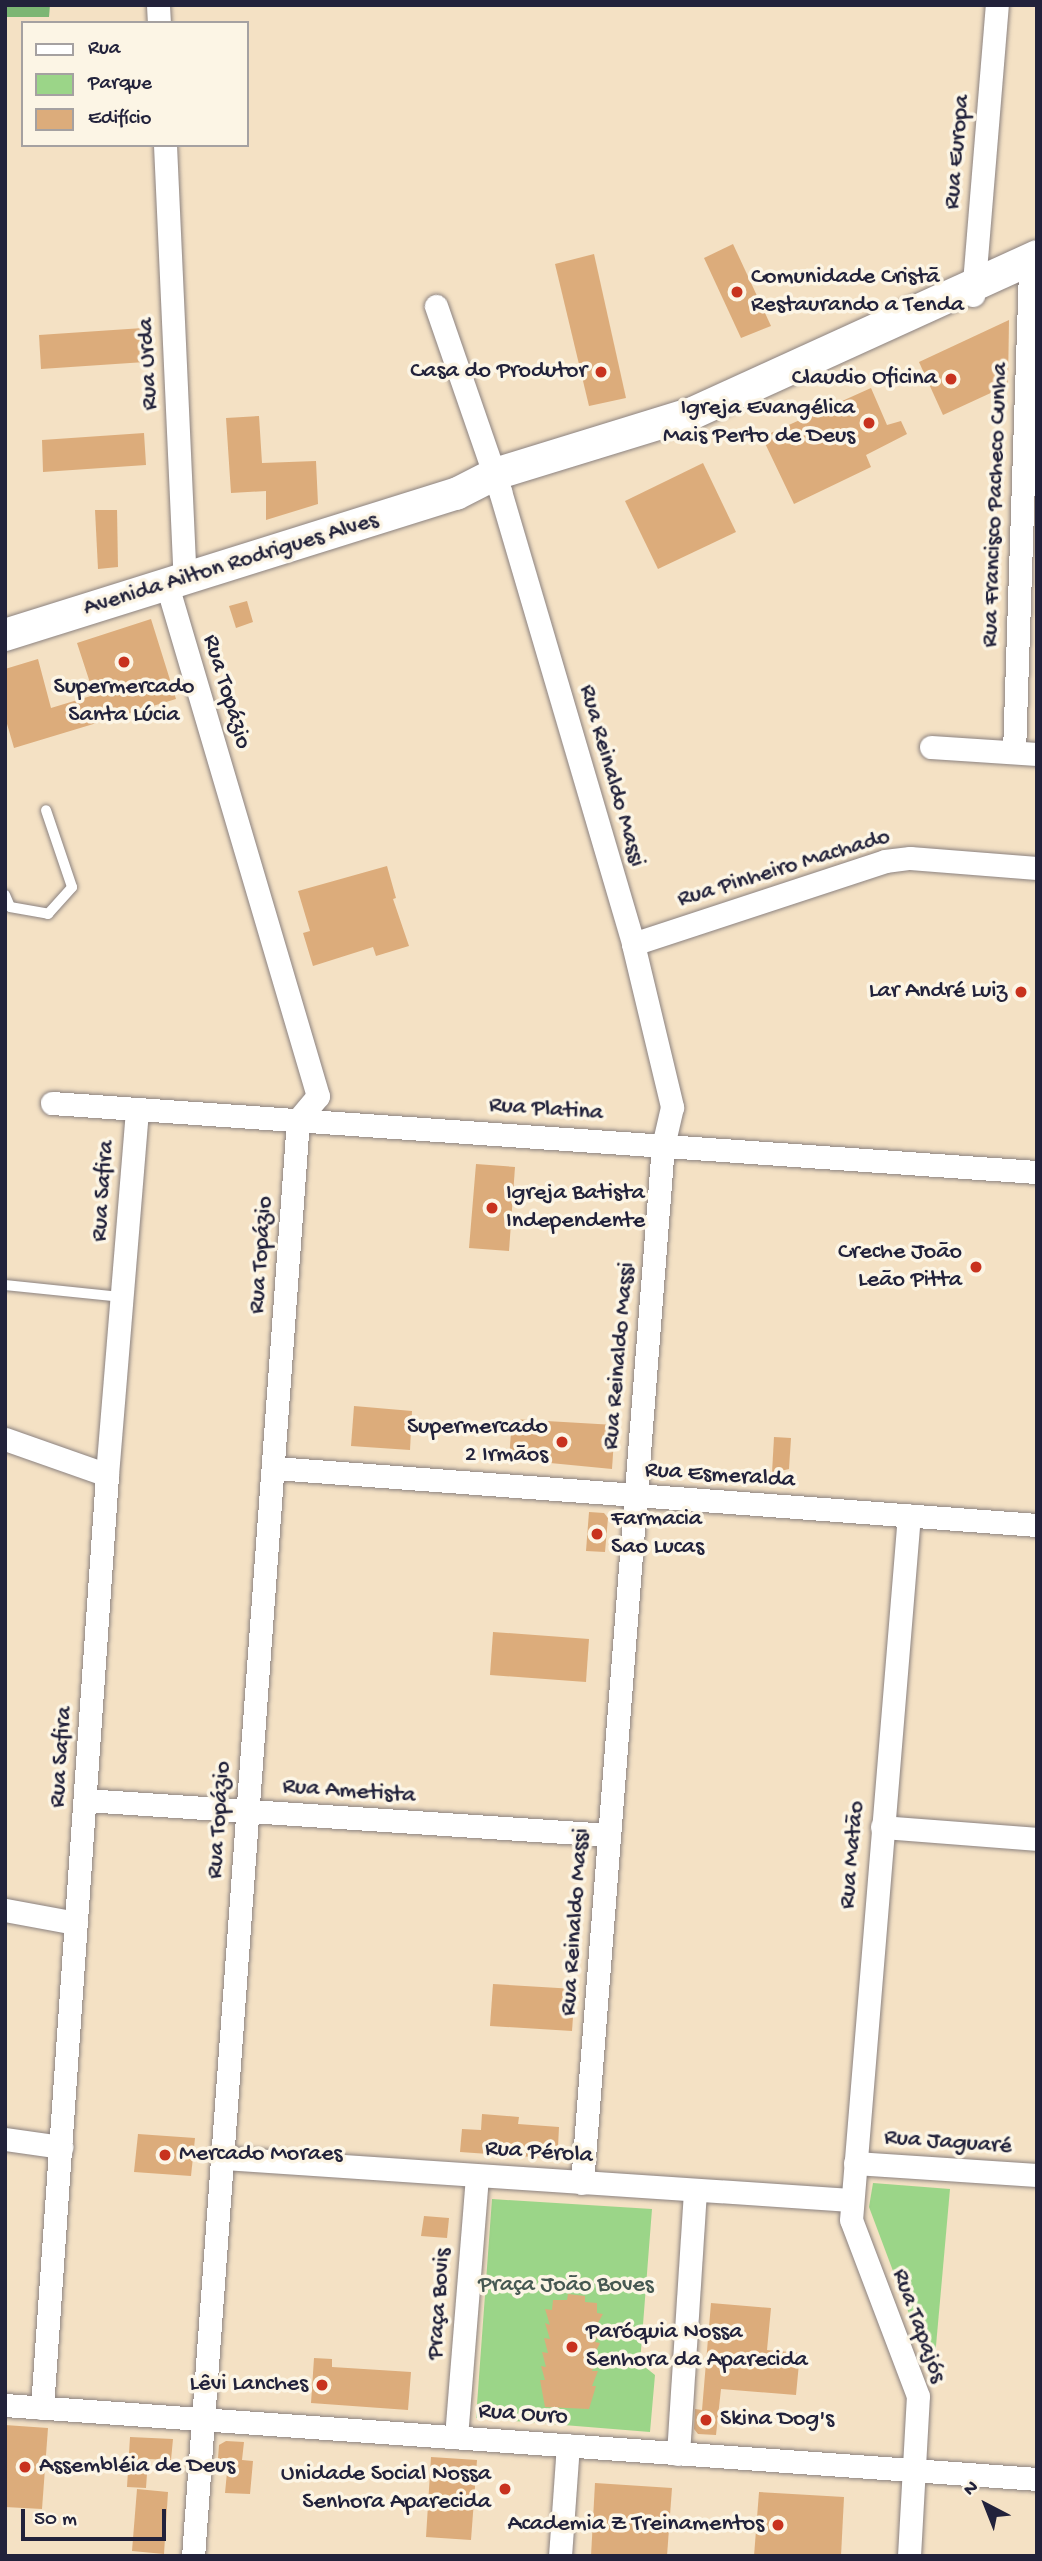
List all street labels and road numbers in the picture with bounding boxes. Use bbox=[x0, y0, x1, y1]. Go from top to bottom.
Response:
street label: Rua Europa bbox=[939, 93, 977, 211]
street label: Rua Urda bbox=[132, 317, 166, 411]
street label: Rua Francisco Pacheco Cunha bbox=[977, 362, 1015, 648]
street label: Avenida Ailton Rodrigues Alves bbox=[80, 506, 382, 624]
street label: Rua Topázio bbox=[195, 631, 257, 753]
street label: Rua Reinaldo Massi bbox=[571, 682, 651, 870]
street label: Rua Pinheiro Machado bbox=[674, 823, 894, 915]
street label: Rua Platina bbox=[488, 1092, 604, 1128]
street label: Rua Safira bbox=[86, 1139, 122, 1243]
street label: Rua Topázio bbox=[244, 1195, 280, 1315]
street label: Rua Reinaldo Massi bbox=[597, 1261, 643, 1451]
street label: Rua Esmeralda bbox=[644, 1456, 796, 1496]
street label: Rua Safira bbox=[44, 1705, 80, 1809]
street label: Rua Topázio bbox=[202, 1760, 238, 1880]
street label: Rua Ametista bbox=[281, 1773, 417, 1811]
street label: Rua Matão bbox=[834, 1800, 872, 1910]
street label: Rua Reinaldo Massi bbox=[555, 1827, 597, 2017]
street label: Rua Jaguaré bbox=[883, 2124, 1013, 2162]
street label: Rua Pérola bbox=[484, 2135, 594, 2171]
street label: Praça Bovis bbox=[422, 2247, 458, 2361]
street label: Rua Tapajós bbox=[884, 2265, 952, 2387]
street label: Rua Ouro bbox=[477, 2398, 569, 2432]

